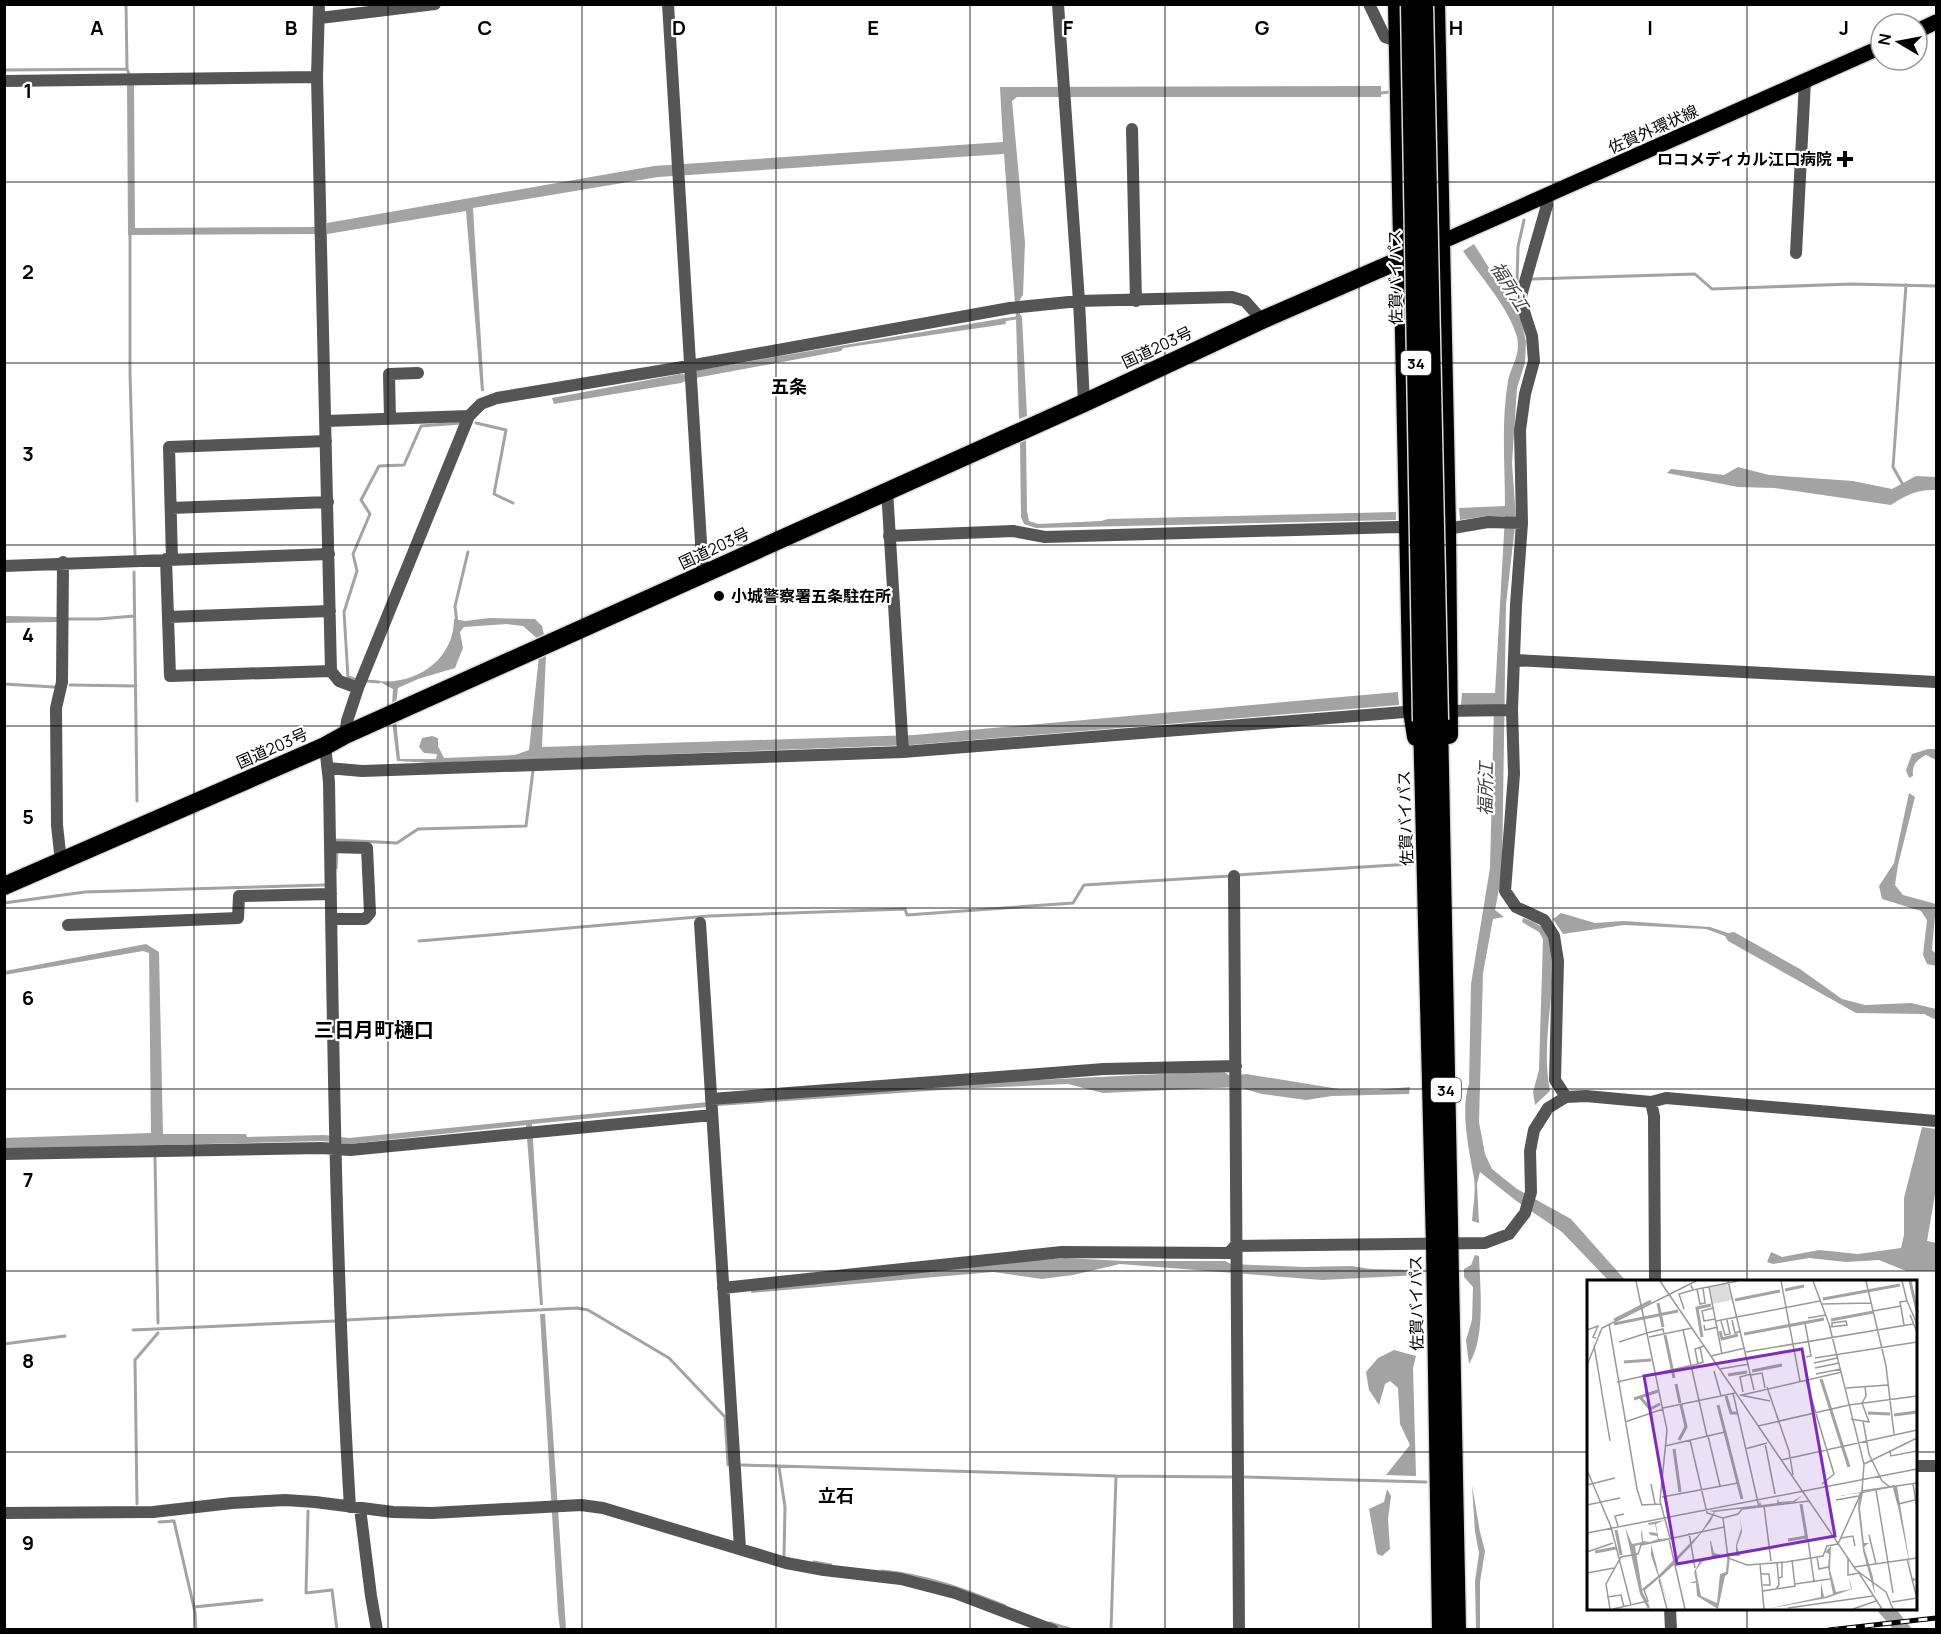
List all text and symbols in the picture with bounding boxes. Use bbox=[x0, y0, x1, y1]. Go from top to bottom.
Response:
north arrow bbox=[1869, 12, 1929, 72]
text: A bbox=[90, 14, 104, 41]
text: B bbox=[285, 14, 298, 41]
text: C bbox=[478, 14, 492, 41]
text: D bbox=[672, 14, 686, 41]
text: E bbox=[867, 14, 879, 41]
text: F bbox=[1063, 14, 1074, 41]
text: G bbox=[1255, 14, 1270, 41]
text: H bbox=[1449, 14, 1463, 41]
text: I bbox=[1647, 14, 1653, 41]
text: J bbox=[1839, 14, 1849, 41]
text: N bbox=[1872, 32, 1896, 47]
text: 1 bbox=[24, 77, 32, 104]
street label: 佐賀外環状線 bbox=[1605, 99, 1701, 159]
place label: ロコメディカル江口病院 bbox=[1657, 148, 1832, 170]
marker: ロコメディカル江口病院 bbox=[1836, 150, 1854, 168]
street label: 佐賀バイパス bbox=[1383, 229, 1407, 325]
water label: 福所江 bbox=[1486, 257, 1536, 317]
text: 2 bbox=[22, 258, 34, 285]
street label: 国道203号 bbox=[1118, 321, 1196, 373]
road number: 34 bbox=[1401, 351, 1431, 375]
district label: 五条 bbox=[771, 374, 807, 398]
text: 3 bbox=[22, 440, 34, 467]
street label: 国道203号 bbox=[675, 522, 753, 574]
place label: 小城警察署五条駐在所 bbox=[731, 585, 891, 607]
marker: 小城警察署五条駐在所 bbox=[712, 589, 726, 603]
text: 4 bbox=[22, 621, 34, 648]
street label: 国道203号 bbox=[233, 723, 311, 773]
water label: 福所江 bbox=[1473, 760, 1498, 816]
street label: 佐賀バイパス bbox=[1392, 770, 1418, 866]
text: 5 bbox=[22, 803, 34, 830]
text: 6 bbox=[22, 984, 34, 1011]
district label: 三日月町樋口 bbox=[314, 1016, 434, 1043]
road number: 34 bbox=[1431, 1078, 1461, 1102]
text: 7 bbox=[23, 1166, 33, 1193]
street label: 佐賀バイパス bbox=[1404, 1255, 1428, 1351]
inset map bbox=[1587, 1280, 1917, 1610]
text: 8 bbox=[22, 1347, 34, 1374]
district label: 立石 bbox=[818, 1483, 854, 1507]
text: 9 bbox=[22, 1529, 34, 1556]

